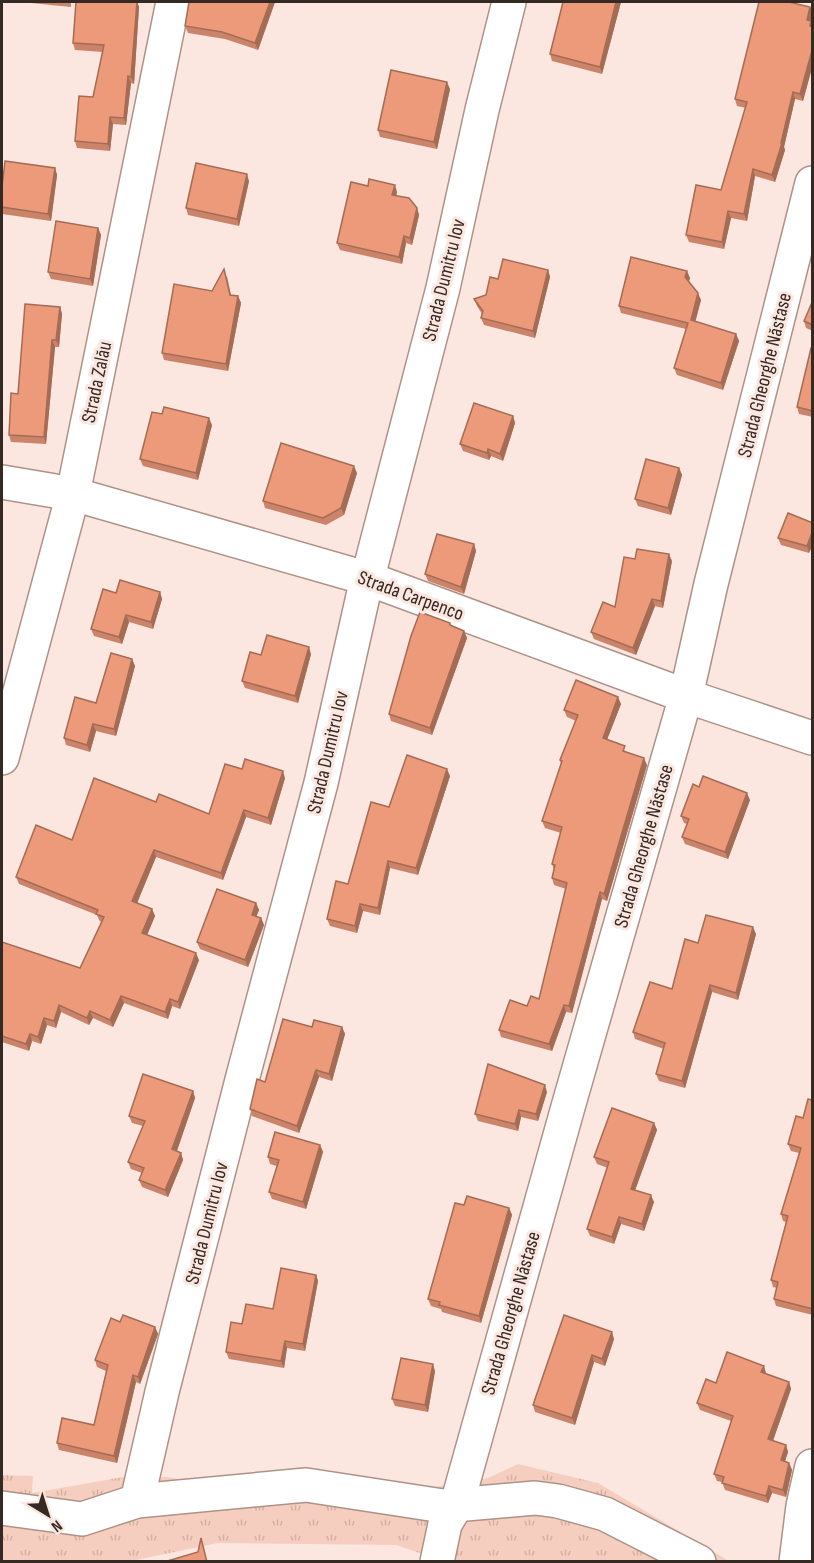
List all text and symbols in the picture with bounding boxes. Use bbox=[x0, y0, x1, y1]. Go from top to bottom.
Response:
street label: Strada Dumitru Iov bbox=[417, 216, 471, 344]
street label: Strada Gheorghe Năstase bbox=[733, 290, 797, 460]
street label: Strada Zalău bbox=[77, 339, 117, 425]
street label: Strada Carpenco bbox=[354, 566, 467, 626]
street label: Strada Dumitru Iov bbox=[302, 688, 354, 816]
street label: Strada Gheorghe Năstase bbox=[609, 762, 679, 931]
street label: Strada Dumitru Iov bbox=[180, 1159, 234, 1287]
street label: Strada Gheorghe Năstase bbox=[476, 1229, 546, 1398]
north arrow bbox=[18, 1485, 78, 1545]
text: N bbox=[47, 1516, 66, 1536]

